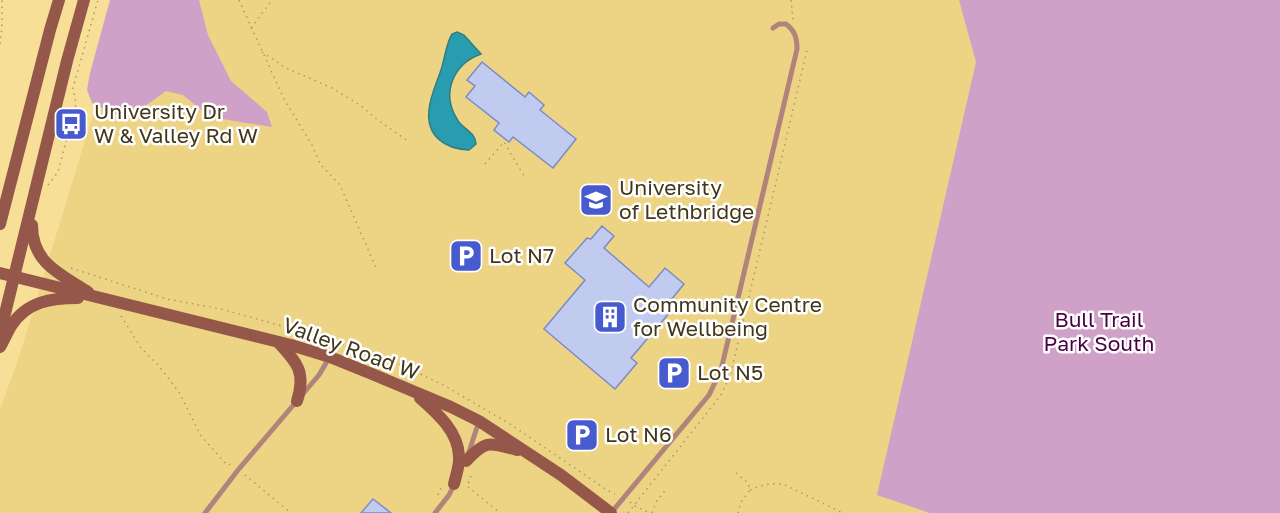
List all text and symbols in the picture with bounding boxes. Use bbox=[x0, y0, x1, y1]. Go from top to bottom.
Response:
place label: University Dr W & Valley Rd W bbox=[94, 98, 258, 148]
bus stop icon: University Dr W & Valley Rd W bbox=[53, 106, 89, 142]
place label: University of Lethbridge bbox=[619, 174, 754, 224]
school or university icon: University of Lethbridge bbox=[578, 182, 614, 218]
parking icon: Lot N7 bbox=[448, 238, 484, 274]
place label: Lot N7 bbox=[489, 242, 554, 268]
place label: Community Centre for Wellbeing bbox=[633, 291, 822, 341]
building icon: Community Centre for Wellbeing bbox=[592, 299, 628, 335]
park label: Bull Trail Park South bbox=[1044, 306, 1154, 356]
street label: Valley Road W bbox=[279, 311, 423, 385]
parking icon: Lot N5 bbox=[656, 355, 692, 391]
place label: Lot N5 bbox=[697, 359, 763, 385]
parking icon: Lot N6 bbox=[564, 417, 600, 453]
place label: Lot N6 bbox=[605, 421, 672, 447]

